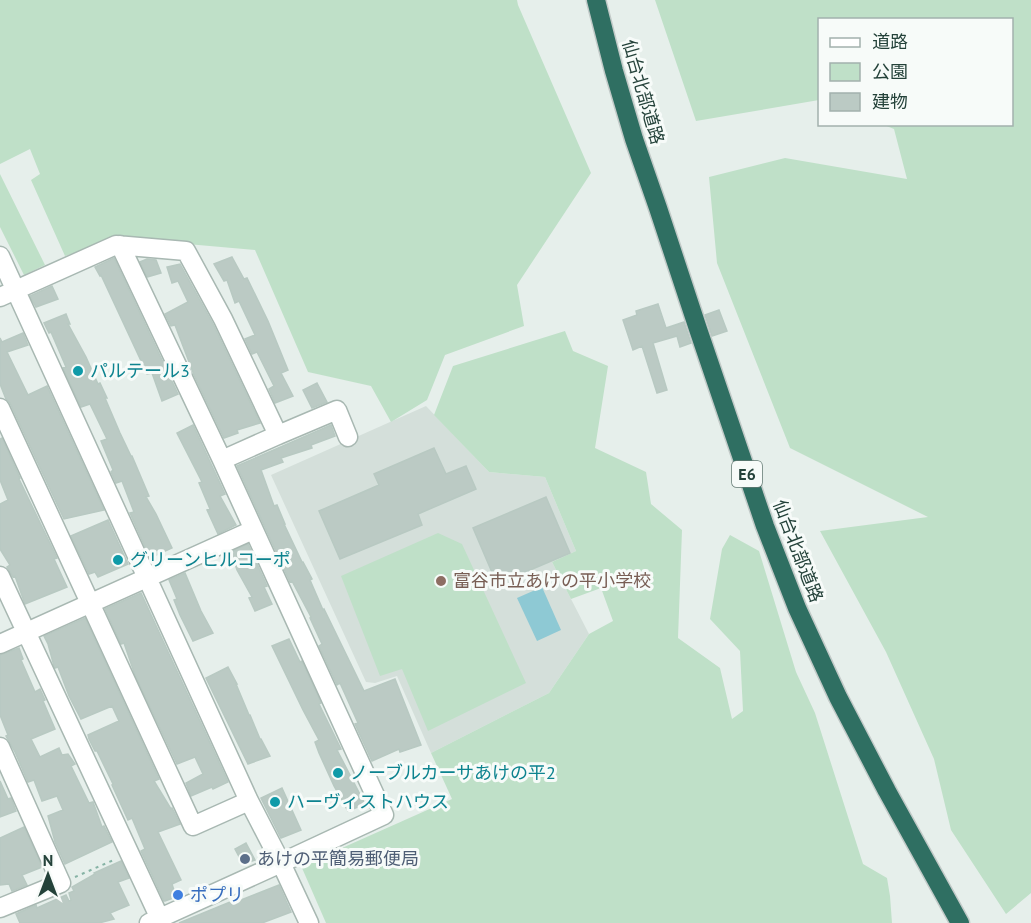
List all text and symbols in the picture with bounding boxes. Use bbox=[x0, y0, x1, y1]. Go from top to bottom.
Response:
legend bbox=[818, 18, 1013, 126]
text: 道路 bbox=[872, 30, 908, 53]
street label: 仙台北部道路 bbox=[618, 37, 669, 147]
text: 公園 bbox=[872, 60, 908, 83]
text: 建物 bbox=[872, 90, 908, 113]
place label: パルテール3 bbox=[90, 359, 190, 382]
marker: パルテール3 bbox=[71, 364, 85, 378]
road number: E6 bbox=[732, 461, 762, 487]
street label: 仙台北部道路 bbox=[768, 496, 829, 605]
place label: グリーンヒルコーポ bbox=[130, 548, 291, 571]
marker: グリーンヒルコーポ bbox=[111, 553, 125, 567]
place label: 富谷市立あけの平小学校 bbox=[453, 569, 651, 592]
marker: 富谷市立あけの平小学校 bbox=[434, 574, 448, 588]
place label: ノーブルカーサあけの平2 bbox=[350, 761, 556, 784]
marker: ノーブルカーサあけの平2 bbox=[331, 766, 345, 780]
place label: ハーヴィストハウス bbox=[287, 790, 449, 813]
marker: ハーヴィストハウス bbox=[268, 795, 282, 809]
north arrow bbox=[18, 845, 78, 905]
place label: あけの平簡易郵便局 bbox=[257, 847, 419, 870]
text: N bbox=[43, 850, 53, 870]
marker: あけの平簡易郵便局 bbox=[238, 852, 252, 866]
place label: ポプリ bbox=[190, 883, 244, 906]
marker: ポプリ bbox=[171, 888, 185, 902]

